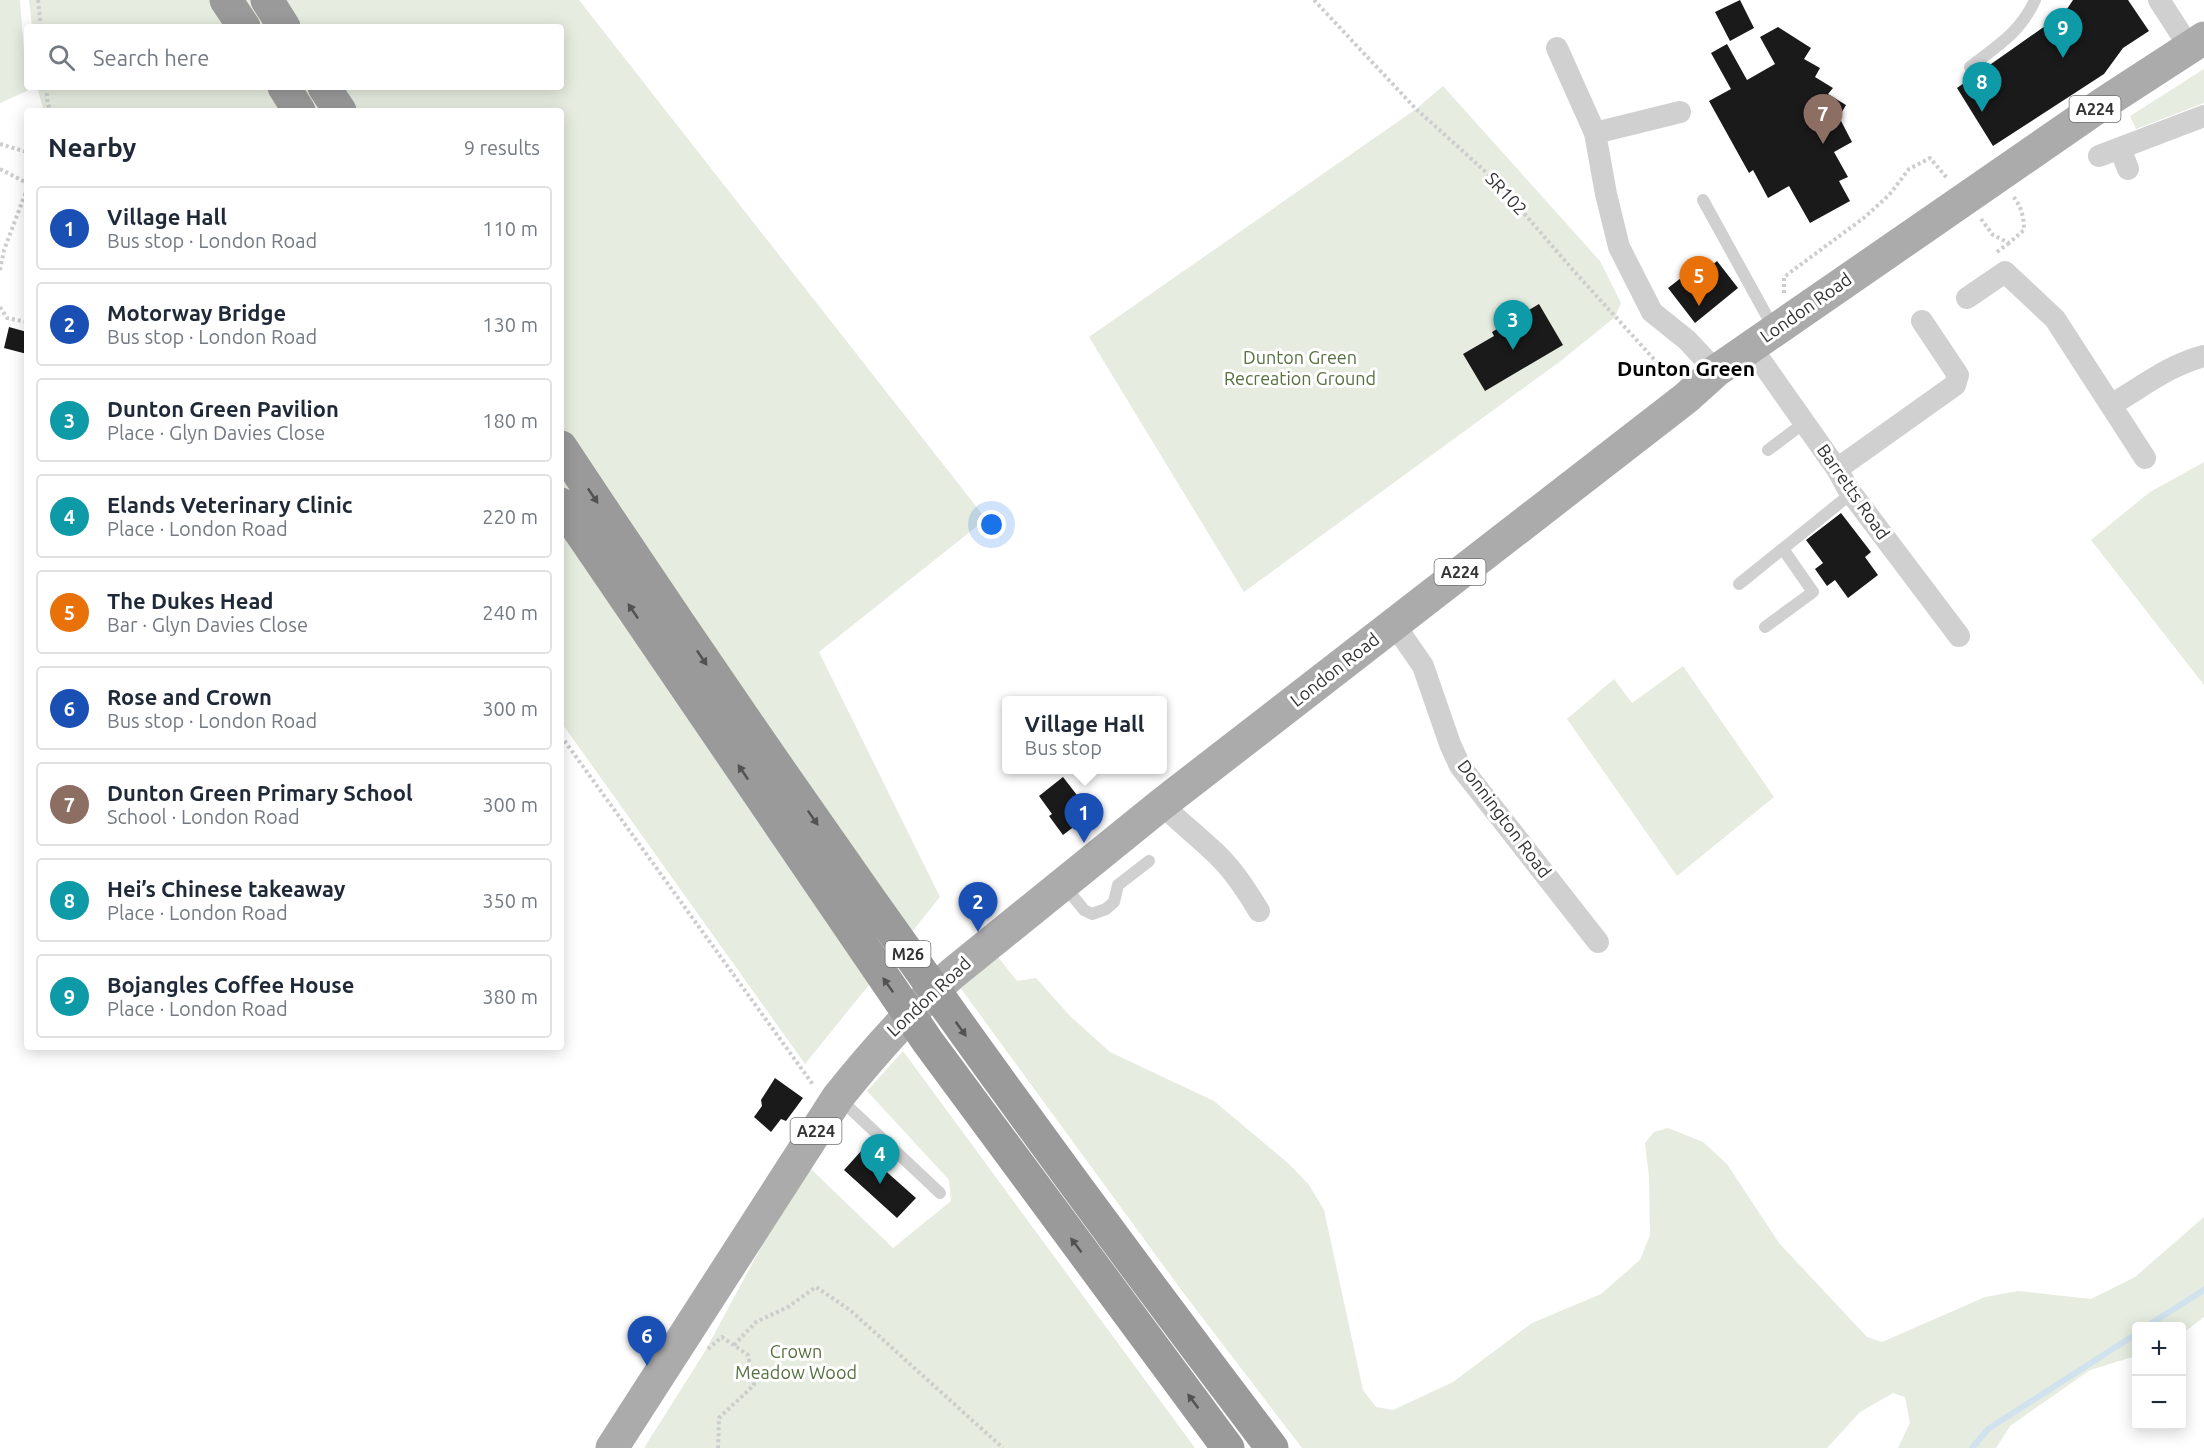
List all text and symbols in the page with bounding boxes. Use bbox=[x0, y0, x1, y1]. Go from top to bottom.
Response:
pin: 9 bbox=[2044, 8, 2082, 58]
search box bbox=[24, 24, 564, 90]
icon: search bbox=[45, 41, 78, 74]
text: Search here bbox=[93, 45, 209, 70]
pin: 8 bbox=[1962, 63, 2002, 112]
pin: 7 bbox=[1804, 94, 1842, 144]
road number: A224 bbox=[2070, 96, 2120, 122]
text: Nearby bbox=[48, 133, 136, 162]
text: 9 results bbox=[464, 136, 540, 159]
street label: SR102 bbox=[1482, 168, 1531, 219]
text: Village Hall bbox=[107, 204, 227, 229]
text: 1 bbox=[64, 217, 75, 240]
text: 110 m bbox=[482, 217, 538, 240]
text: Bus stop · London Road bbox=[107, 229, 317, 252]
pin: 5 bbox=[1680, 256, 1718, 306]
street label: London Road bbox=[1756, 268, 1855, 346]
text: Motorway Bridge bbox=[107, 300, 286, 325]
pin: 3 bbox=[1494, 300, 1532, 350]
text: 2 bbox=[64, 313, 75, 336]
text: 130 m bbox=[482, 313, 538, 336]
text: Bus stop · London Road bbox=[107, 325, 317, 348]
park label: Dunton Green Recreation Ground bbox=[1224, 347, 1376, 388]
district label: Dunton Green bbox=[1617, 356, 1755, 380]
text: Dunton Green Pavilion bbox=[107, 396, 339, 421]
text: 3 bbox=[64, 409, 75, 432]
text: 180 m bbox=[482, 409, 538, 432]
text: Place · Glyn Davies Close bbox=[107, 421, 325, 444]
street label: Barretts Road bbox=[1814, 440, 1894, 543]
one-way arrow bbox=[587, 488, 598, 504]
text: Elands Veterinary Clinic bbox=[107, 492, 353, 517]
text: 4 bbox=[64, 505, 75, 528]
text: 220 m bbox=[482, 505, 538, 528]
your location bbox=[977, 510, 1006, 539]
text: Place · London Road bbox=[107, 517, 288, 540]
road number: A224 bbox=[1434, 559, 1486, 585]
text: The Dukes Head bbox=[107, 588, 274, 613]
text: 5 bbox=[64, 601, 75, 624]
text: 240 m bbox=[482, 601, 538, 624]
one-way arrow bbox=[628, 603, 639, 619]
text: Bar · Glyn Davies Close bbox=[107, 613, 308, 636]
street label: London Road bbox=[1286, 628, 1383, 710]
one-way arrow bbox=[696, 649, 708, 665]
text: Rose and Crown bbox=[107, 684, 272, 709]
popup bbox=[1002, 696, 1167, 774]
text: 6 bbox=[64, 697, 75, 720]
text: 300 m bbox=[482, 697, 538, 720]
text: Bus stop · London Road bbox=[107, 709, 317, 732]
text: Village Hall bbox=[1025, 711, 1144, 736]
text: Bus stop bbox=[1025, 736, 1102, 759]
street label: Donnington Road bbox=[1454, 756, 1556, 881]
one-way arrow bbox=[737, 764, 748, 781]
text: Dunton Green Primary School bbox=[107, 780, 413, 805]
text: 7 bbox=[64, 793, 75, 816]
text: 300 m bbox=[482, 793, 538, 816]
pin: 1 bbox=[1064, 794, 1104, 843]
text: School · London Road bbox=[107, 805, 300, 828]
one-way arrow bbox=[807, 810, 819, 826]
text: Hei’s Chinese takeaway bbox=[107, 876, 346, 901]
pin: 2 bbox=[958, 882, 998, 932]
text: 8 bbox=[64, 889, 75, 912]
text: 350 m bbox=[482, 889, 538, 912]
text: Place · London Road bbox=[107, 901, 288, 924]
road number: M26 bbox=[886, 941, 930, 967]
street label: London Road bbox=[882, 952, 974, 1040]
text: Bojangles Coffee House bbox=[107, 972, 354, 997]
one-way arrow bbox=[882, 977, 894, 993]
text: 9 bbox=[64, 985, 75, 1008]
text: 380 m bbox=[482, 985, 538, 1008]
text: Place · London Road bbox=[107, 997, 288, 1020]
one-way arrow bbox=[955, 1021, 967, 1037]
road number: A224 bbox=[790, 1118, 842, 1144]
pin: 4 bbox=[860, 1134, 900, 1184]
one-way arrow bbox=[1071, 1237, 1083, 1252]
pin: 6 bbox=[628, 1316, 666, 1366]
map controls bbox=[2132, 1322, 2186, 1430]
button: + bbox=[2132, 1322, 2186, 1376]
park label: Crown Meadow Wood bbox=[735, 1341, 857, 1382]
button: − bbox=[2132, 1376, 2186, 1430]
one-way arrow bbox=[1187, 1394, 1199, 1409]

